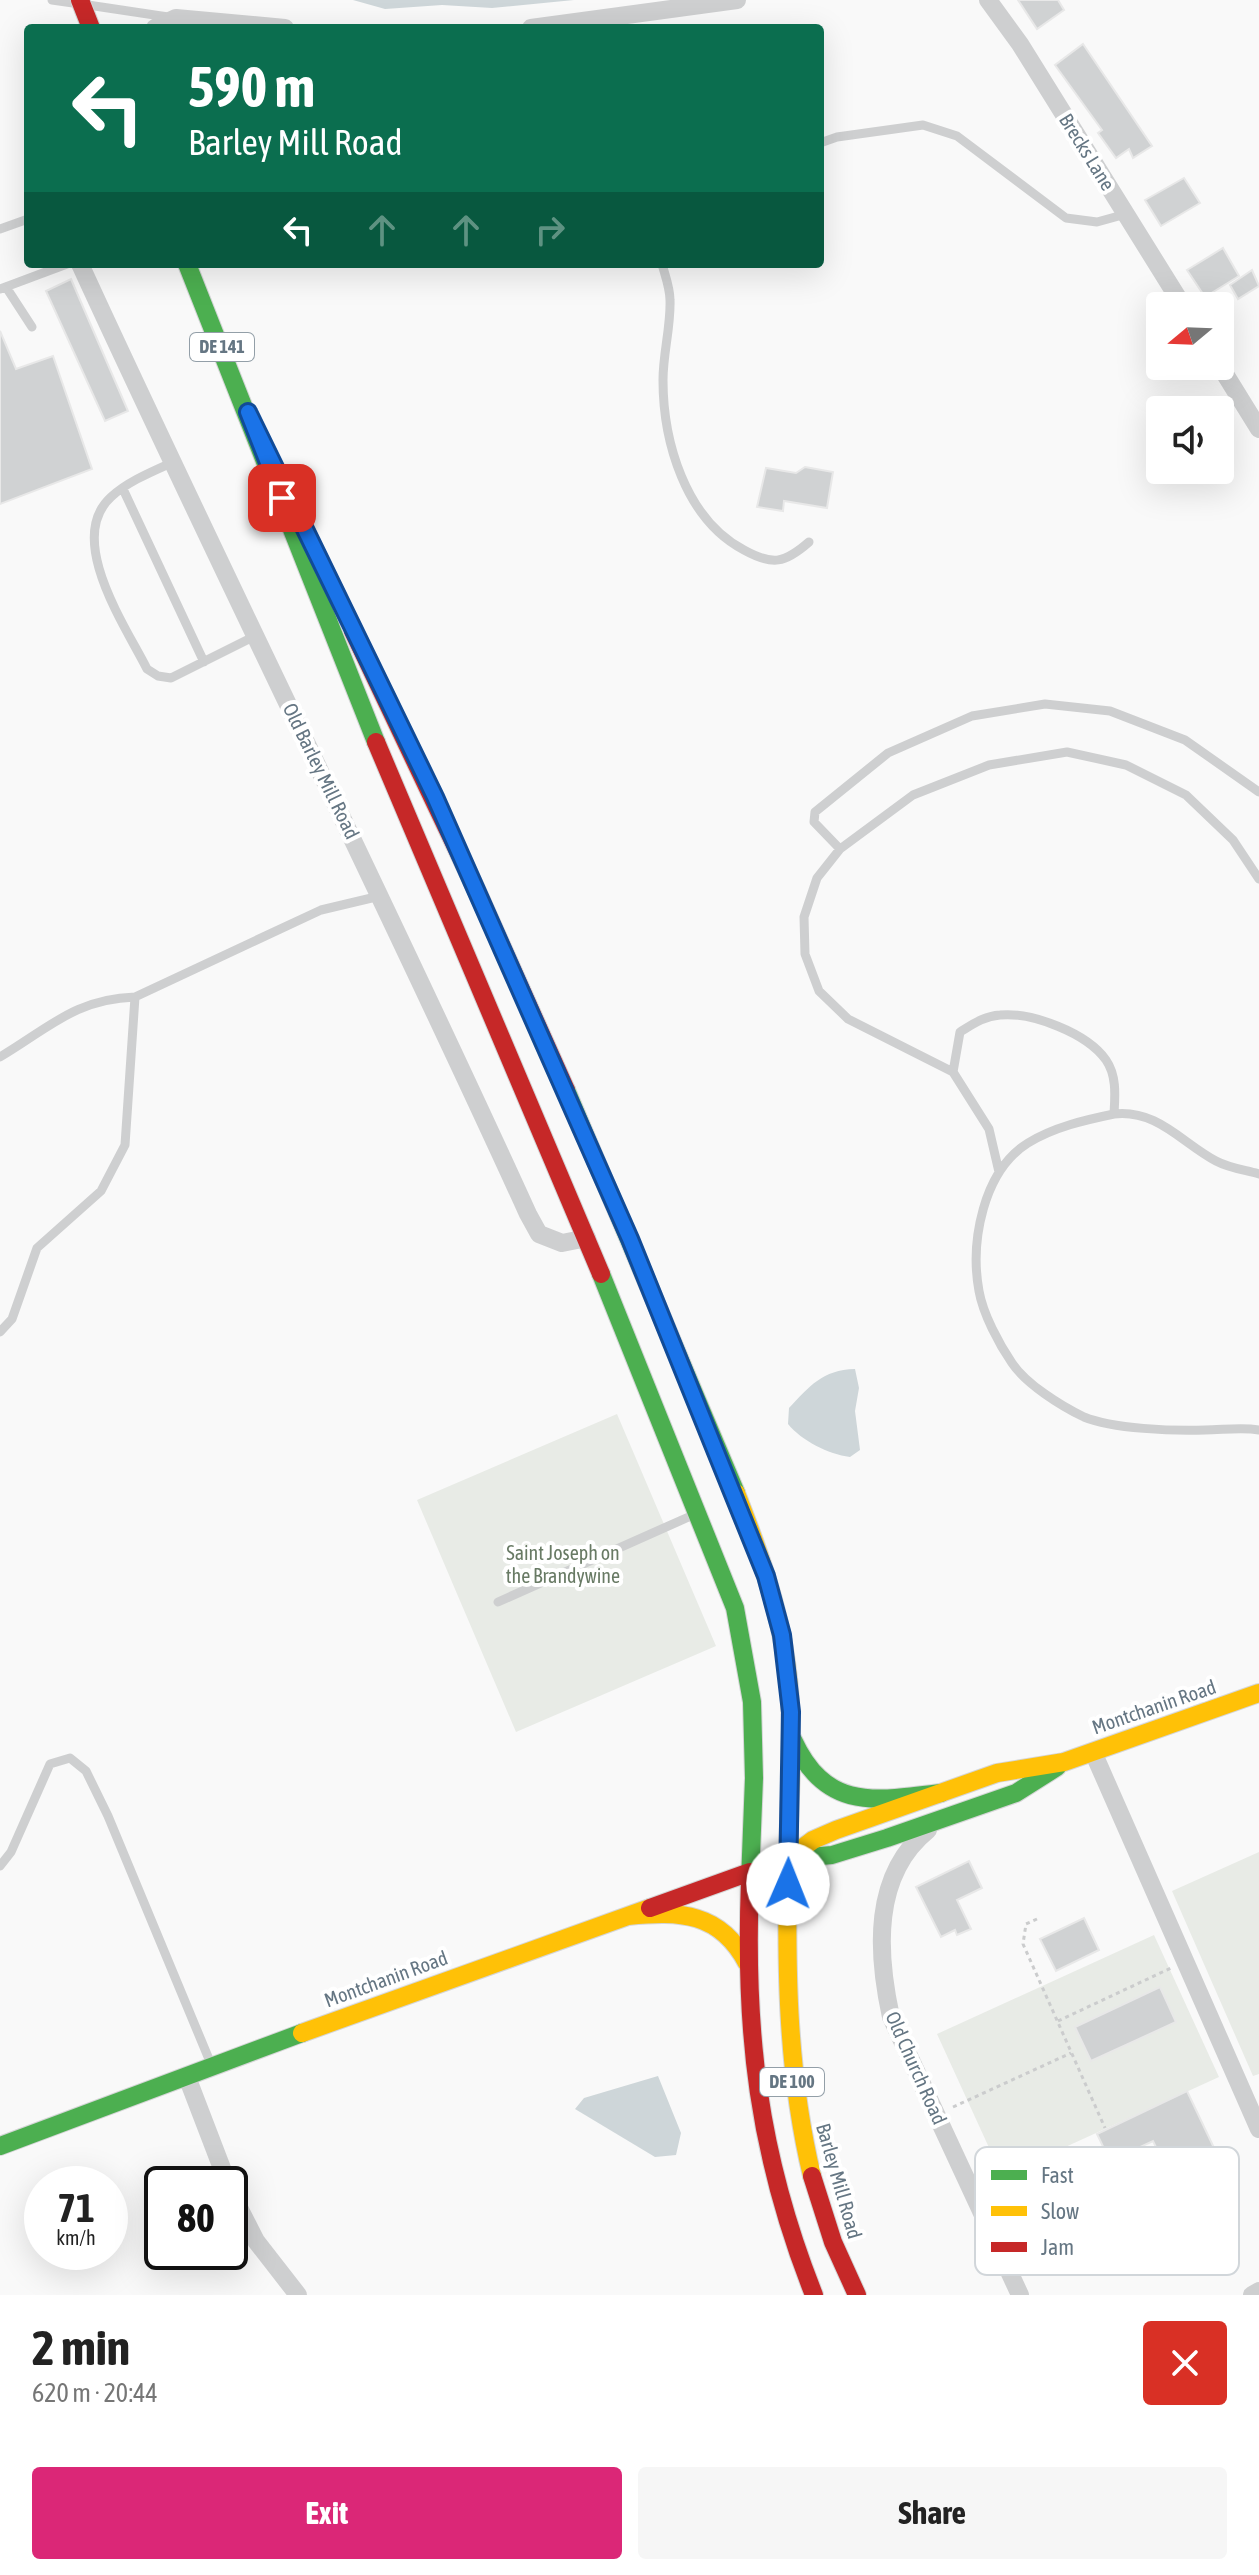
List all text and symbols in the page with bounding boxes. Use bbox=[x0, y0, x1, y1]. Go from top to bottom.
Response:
text: 590 m bbox=[188, 55, 315, 119]
icon: left bbox=[56, 56, 160, 160]
street label: Brecks Lane bbox=[1055, 109, 1120, 194]
text: Barley Mill Road bbox=[188, 121, 403, 163]
icon: left bbox=[276, 208, 320, 252]
icon: ahead bbox=[360, 208, 404, 252]
icon: ahead bbox=[444, 208, 488, 252]
icon: right bbox=[528, 208, 572, 252]
north arrow bbox=[1146, 292, 1234, 380]
map controls bbox=[1146, 292, 1234, 484]
road number: DE 141 bbox=[190, 333, 254, 361]
button: sound bbox=[1146, 396, 1234, 484]
pin bbox=[248, 464, 316, 532]
icon: arrive bbox=[260, 476, 304, 520]
street label: Old Barley Mill Road bbox=[279, 699, 364, 842]
park label: Saint Joseph on the Brandywine bbox=[506, 1541, 620, 1587]
street label: Montchanin Road bbox=[1089, 1675, 1219, 1738]
position arrow bbox=[746, 1842, 830, 1926]
street label: Montchanin Road bbox=[321, 1946, 451, 2011]
street label: Old Church Road bbox=[881, 2008, 952, 2128]
road number: DE 100 bbox=[760, 2068, 824, 2096]
street label: Barley Mill Road bbox=[812, 2120, 867, 2241]
legend bbox=[975, 2147, 1239, 2275]
text: Fast bbox=[1041, 2162, 1074, 2188]
speed limit sign: 80 bbox=[144, 2166, 248, 2270]
text: 71 bbox=[57, 2185, 95, 2230]
text: Slow bbox=[1041, 2198, 1079, 2224]
text: km/h bbox=[56, 2226, 96, 2249]
text: Jam bbox=[1041, 2234, 1074, 2260]
text: 2 min bbox=[32, 2320, 130, 2375]
button: close bbox=[1143, 2321, 1227, 2405]
text: 620 m · 20:44 bbox=[32, 2378, 158, 2408]
button: Exit bbox=[32, 2467, 622, 2559]
button: Share bbox=[638, 2467, 1227, 2559]

